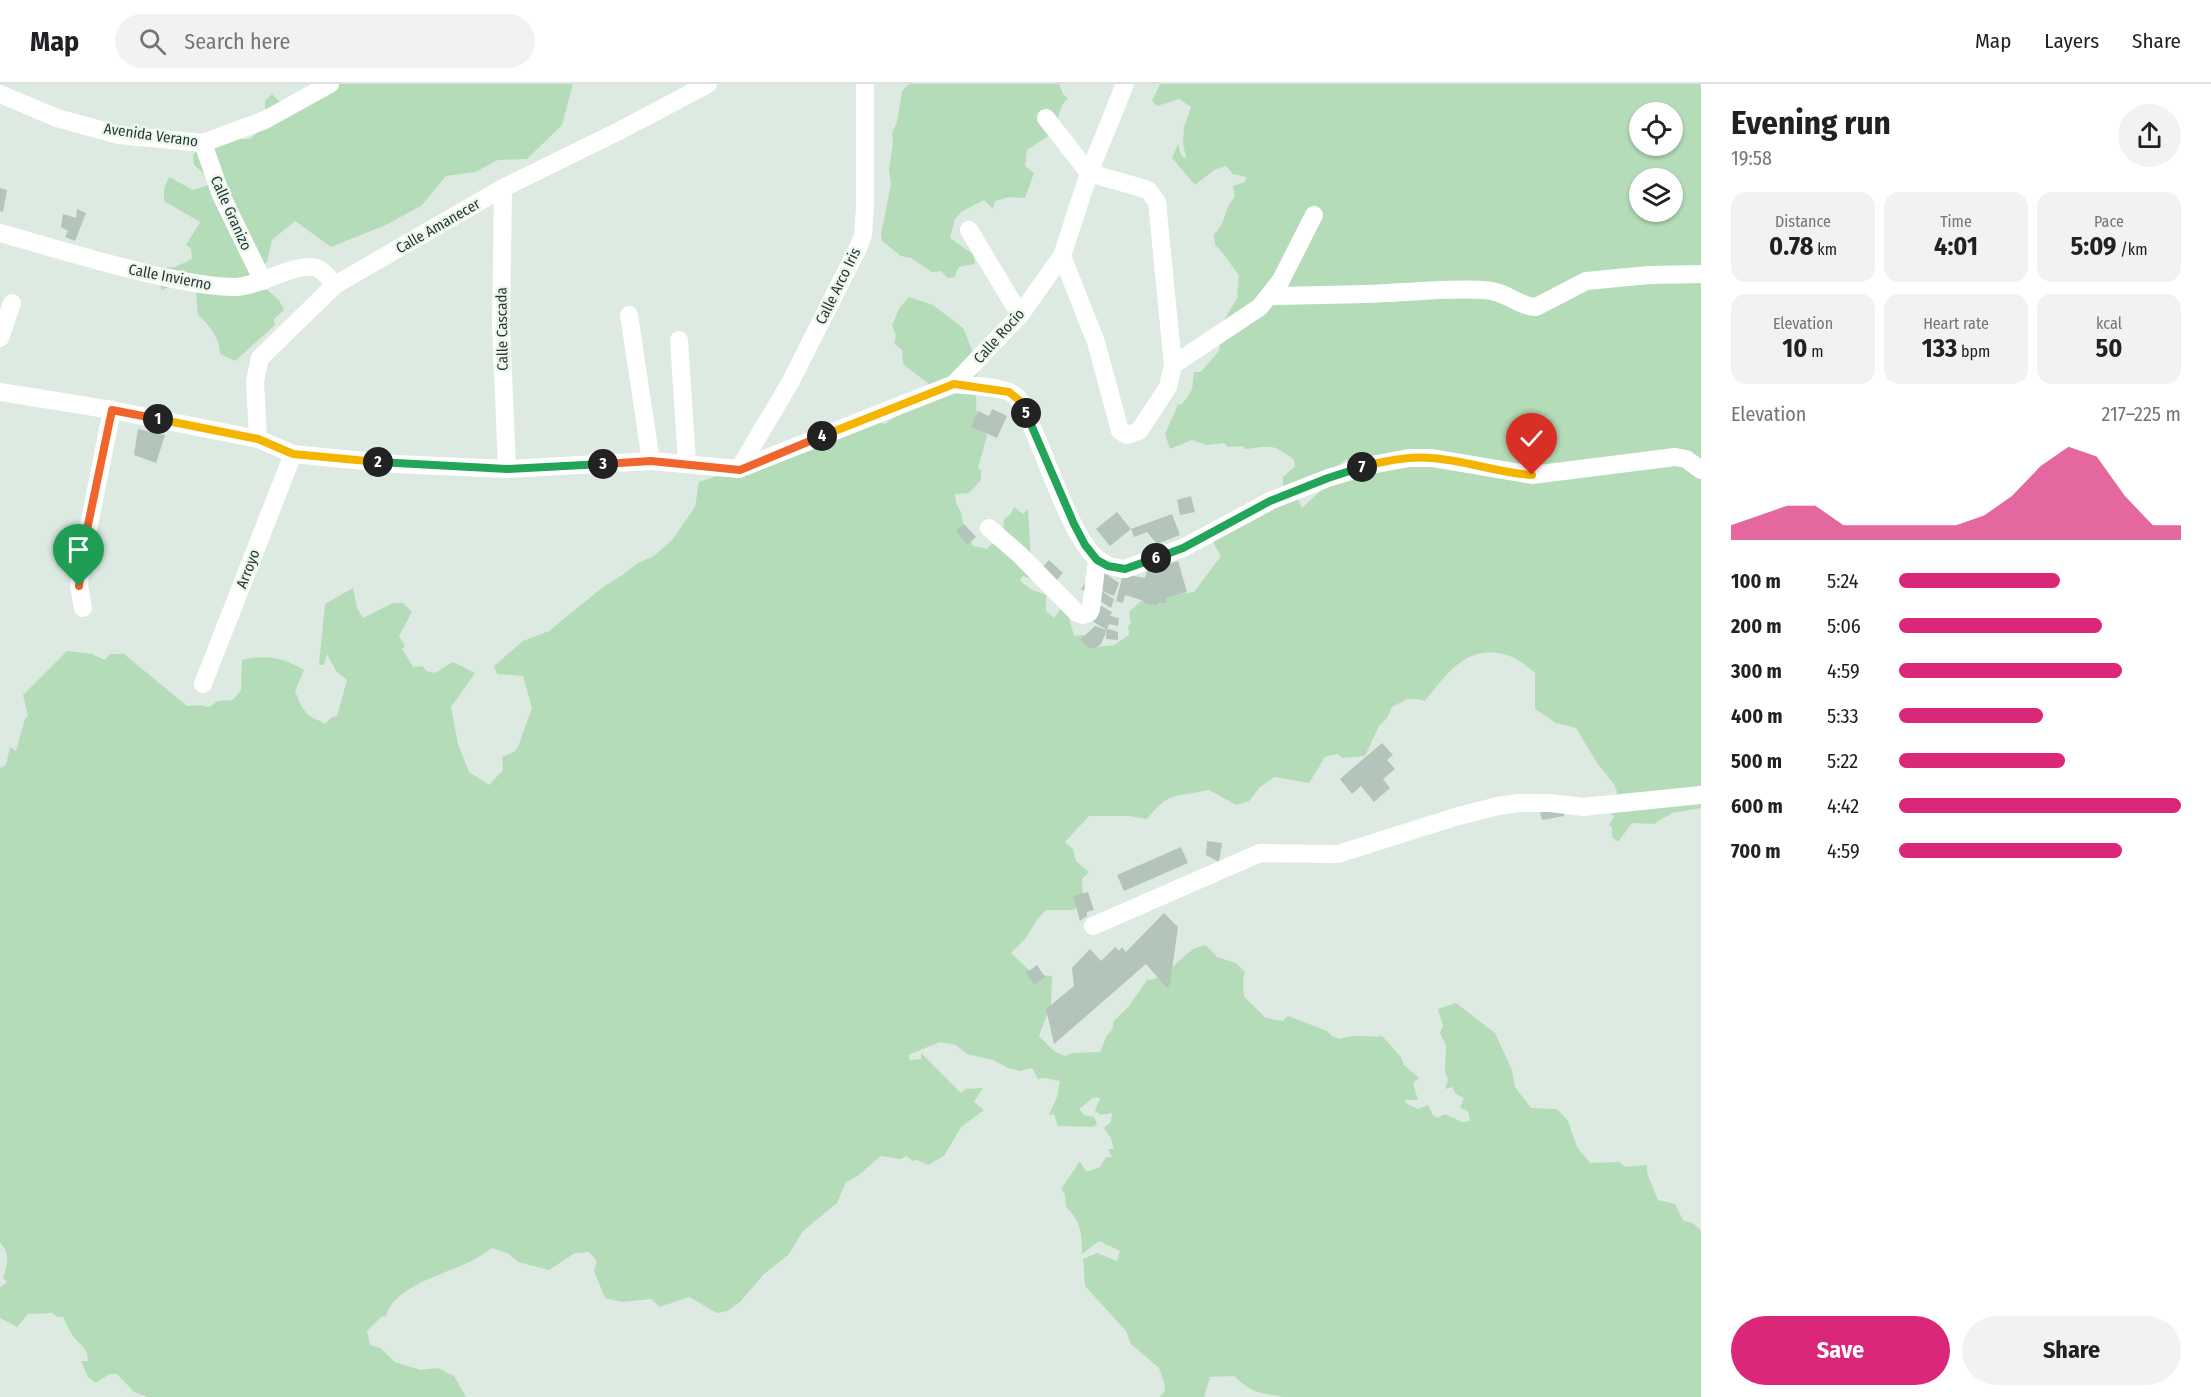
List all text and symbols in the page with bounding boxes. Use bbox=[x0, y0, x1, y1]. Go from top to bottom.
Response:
search box bbox=[115, 14, 535, 68]
text: Map bbox=[30, 25, 79, 58]
icon: search bbox=[136, 25, 169, 58]
text: Search here bbox=[184, 28, 290, 55]
text: Map bbox=[1975, 28, 2011, 54]
text: Layers bbox=[2044, 28, 2099, 54]
text: Share bbox=[2132, 28, 2181, 54]
map controls bbox=[1629, 102, 1683, 222]
button: locate bbox=[1629, 102, 1683, 156]
text: Evening run bbox=[1731, 103, 1891, 143]
button: share bbox=[2118, 104, 2181, 167]
street label: Avenida Verano bbox=[103, 119, 199, 151]
text: 19:58 bbox=[1731, 146, 1772, 170]
button: layers bbox=[1629, 168, 1683, 222]
street label: Calle Granizo bbox=[207, 173, 255, 253]
street label: Calle Amanecer bbox=[393, 194, 484, 257]
text: Distance bbox=[1775, 212, 1831, 231]
text: Time bbox=[1940, 212, 1972, 231]
text: Pace bbox=[2094, 212, 2124, 231]
text: 0.78 bbox=[1769, 231, 1814, 262]
text: 4:01 bbox=[1934, 231, 1978, 262]
text: 5:09 bbox=[2070, 231, 2117, 262]
text: km bbox=[1814, 240, 1837, 259]
text: /km bbox=[2117, 240, 2148, 259]
street label: Calle Arco Iris bbox=[812, 245, 864, 327]
street label: Calle Invierno bbox=[127, 260, 213, 294]
street label: Calle Cascada bbox=[492, 287, 512, 371]
street label: Calle Rocío bbox=[970, 305, 1028, 367]
text: Elevation bbox=[1773, 314, 1833, 333]
text: Heart rate bbox=[1923, 314, 1989, 333]
text: kcal bbox=[2096, 314, 2122, 333]
text: 10 bbox=[1782, 333, 1808, 364]
text: 133 bbox=[1922, 333, 1957, 364]
text: 50 bbox=[2096, 333, 2122, 364]
text: m bbox=[1808, 342, 1824, 361]
text: bpm bbox=[1957, 342, 1990, 361]
pin: 5 bbox=[1011, 398, 1041, 428]
text: Elevation bbox=[1731, 402, 1806, 426]
text: 217–225 m bbox=[2102, 402, 2181, 426]
text: 5 bbox=[1022, 403, 1030, 422]
pin: 1 bbox=[143, 404, 173, 434]
text: 1 bbox=[155, 409, 161, 428]
pin bbox=[1506, 413, 1557, 475]
pin: 4 bbox=[807, 421, 837, 451]
icon: check bbox=[1515, 422, 1548, 455]
text: 4 bbox=[818, 426, 826, 445]
pin: 2 bbox=[363, 447, 393, 477]
pin: 3 bbox=[588, 449, 618, 479]
text: 2 bbox=[374, 452, 382, 471]
pin: 7 bbox=[1347, 452, 1377, 482]
text: 3 bbox=[599, 454, 607, 473]
text: 7 bbox=[1359, 457, 1365, 476]
pin bbox=[53, 524, 104, 586]
icon: arrive bbox=[62, 533, 95, 566]
pin: 6 bbox=[1141, 543, 1171, 573]
street label: Arroyo bbox=[232, 547, 264, 591]
text: 6 bbox=[1152, 548, 1160, 567]
text: 100 m bbox=[1731, 569, 1781, 593]
text: 5:24 bbox=[1827, 569, 1859, 593]
text: 200 m bbox=[1731, 614, 1782, 638]
text: 5:06 bbox=[1827, 614, 1861, 638]
text: 300 m bbox=[1731, 659, 1782, 683]
text: 4:59 bbox=[1827, 659, 1860, 683]
text: 400 m bbox=[1731, 704, 1783, 728]
text: 5:33 bbox=[1827, 704, 1859, 728]
text: 500 m bbox=[1731, 749, 1782, 773]
text: 5:22 bbox=[1827, 749, 1858, 773]
text: 600 m bbox=[1731, 794, 1783, 818]
text: 4:42 bbox=[1827, 794, 1859, 818]
text: 700 m bbox=[1731, 839, 1781, 863]
text: 4:59 bbox=[1827, 839, 1860, 863]
button: Save bbox=[1731, 1316, 1950, 1385]
button: Share bbox=[1962, 1316, 2181, 1385]

